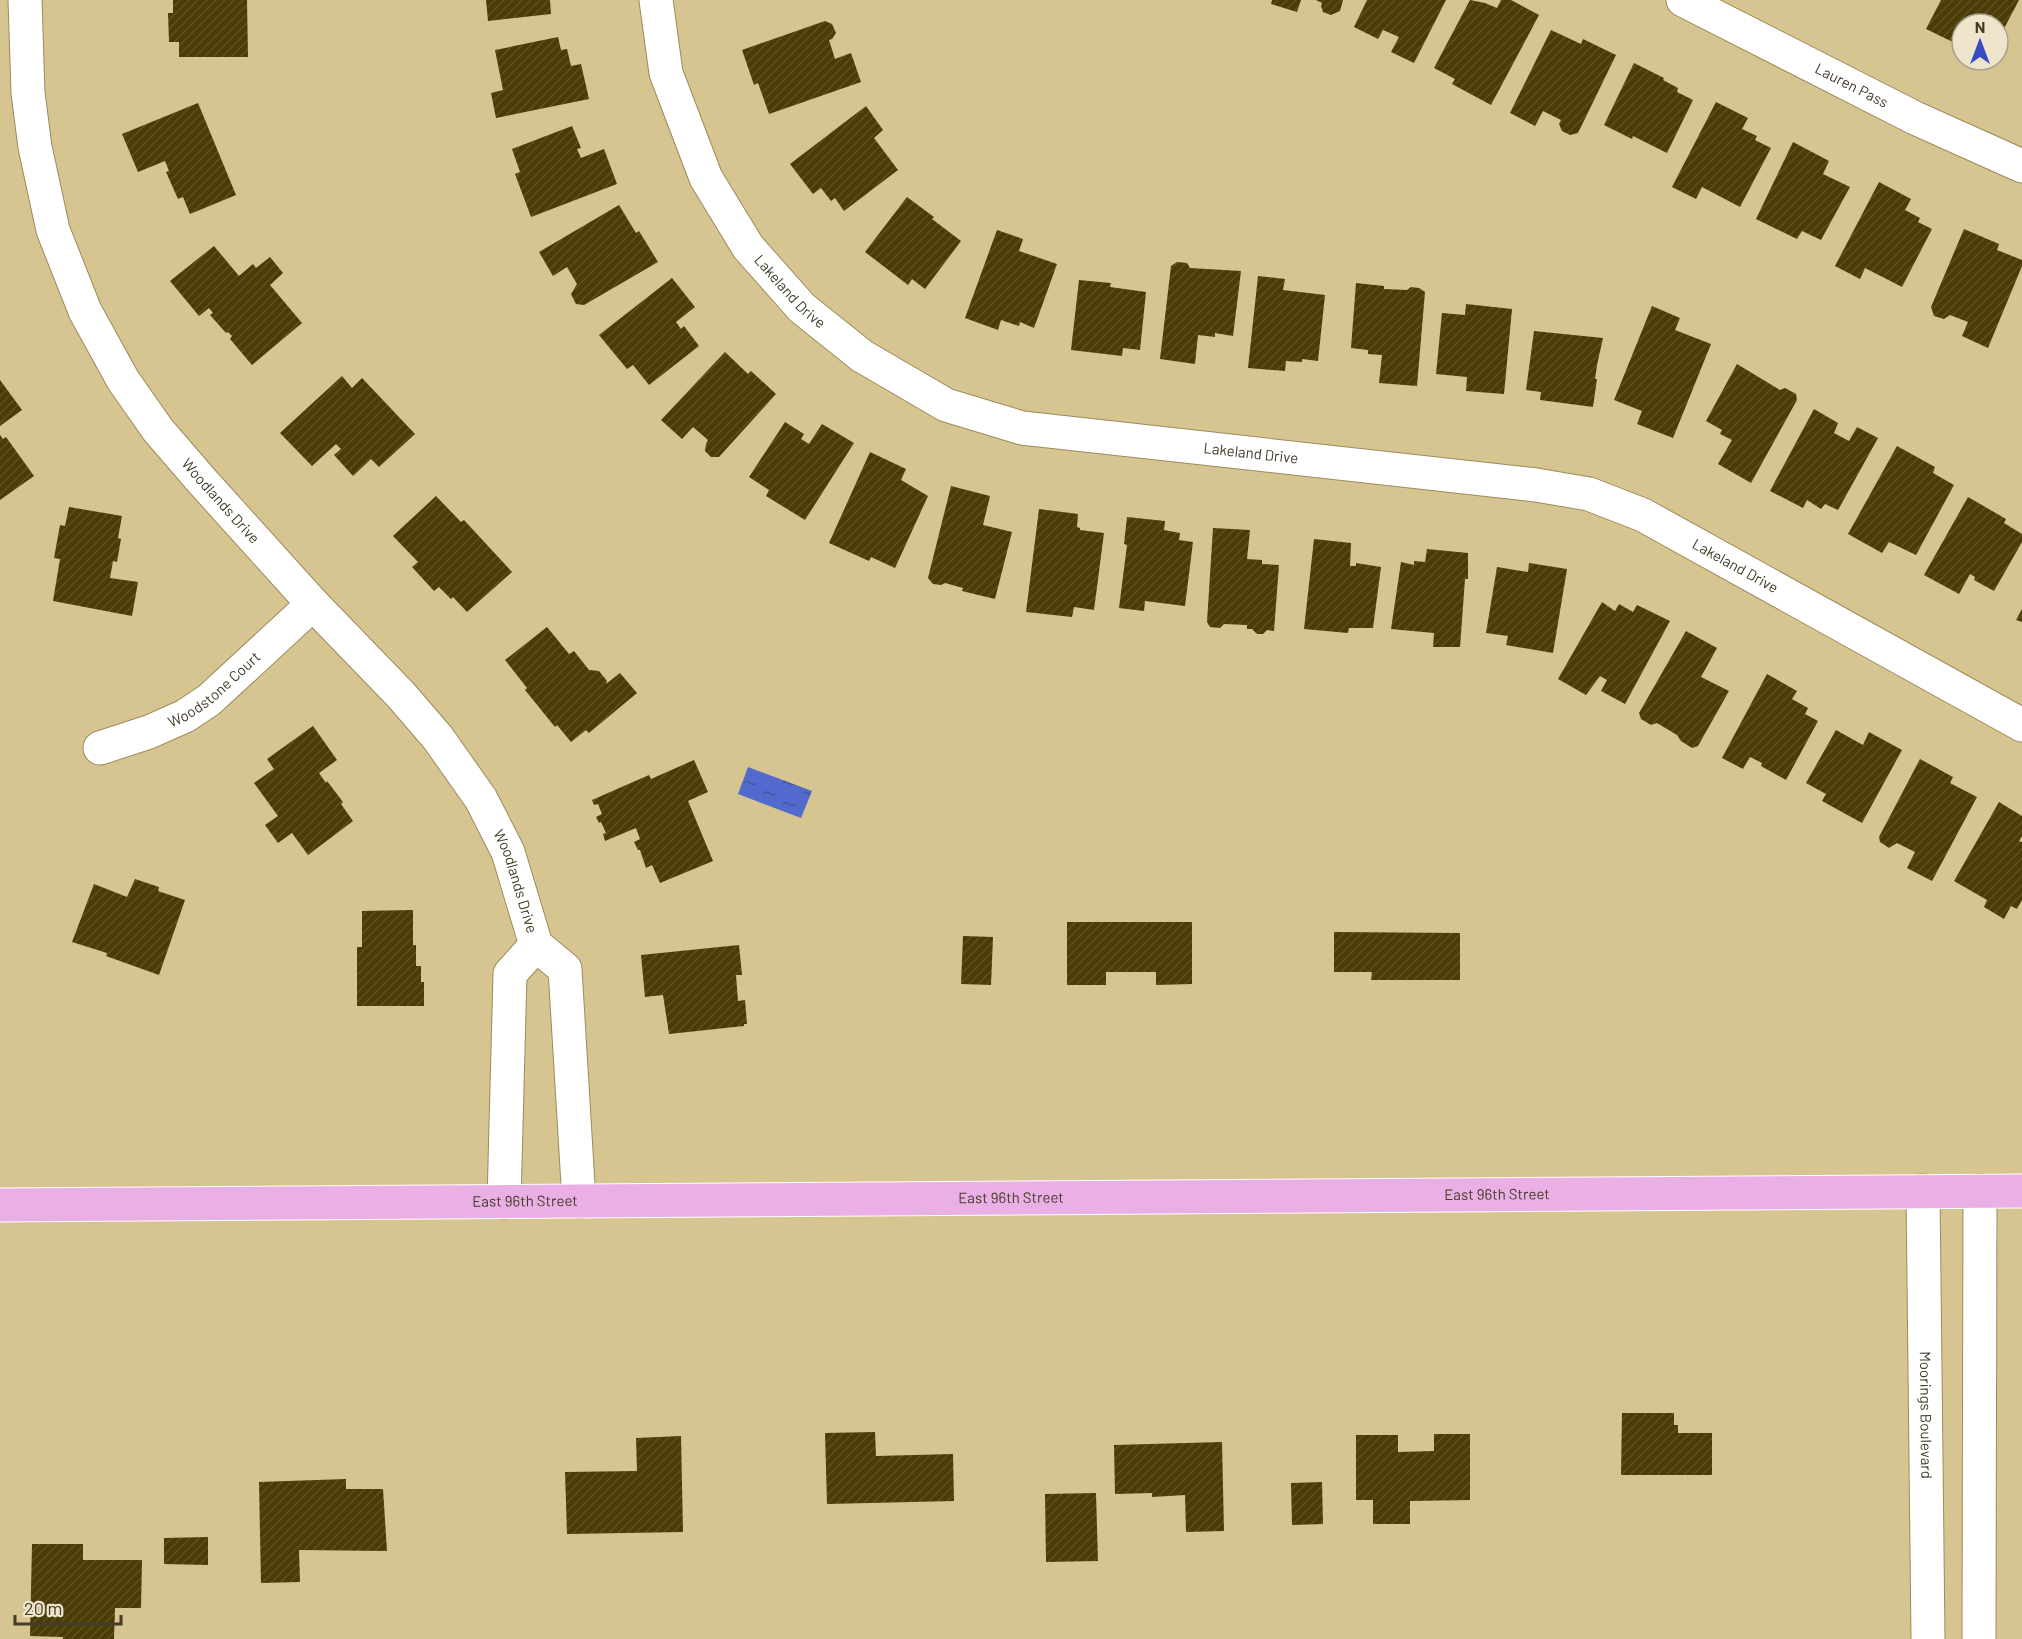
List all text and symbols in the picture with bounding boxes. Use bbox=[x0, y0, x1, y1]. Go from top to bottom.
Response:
north arrow bbox=[1950, 12, 2010, 72]
text: N bbox=[1975, 17, 1985, 36]
street label: Lauren Pass bbox=[1812, 59, 1891, 111]
street label: Lakeland Drive bbox=[751, 251, 830, 331]
street label: Lakeland Drive bbox=[1203, 438, 1299, 467]
street label: Woodlands Drive bbox=[179, 454, 264, 547]
street label: Lakeland Drive bbox=[1690, 534, 1782, 596]
street label: Woodstone Court bbox=[165, 647, 263, 730]
street label: Woodlands Drive bbox=[490, 826, 542, 935]
street label: East 96th Street bbox=[1444, 1184, 1550, 1203]
street label: East 96th Street bbox=[958, 1188, 1064, 1206]
street label: East 96th Street bbox=[472, 1191, 578, 1210]
street label: Moorings Boulevard bbox=[1917, 1351, 1936, 1479]
scale bar bbox=[15, 1588, 122, 1626]
text: 20 m bbox=[24, 1597, 62, 1619]

